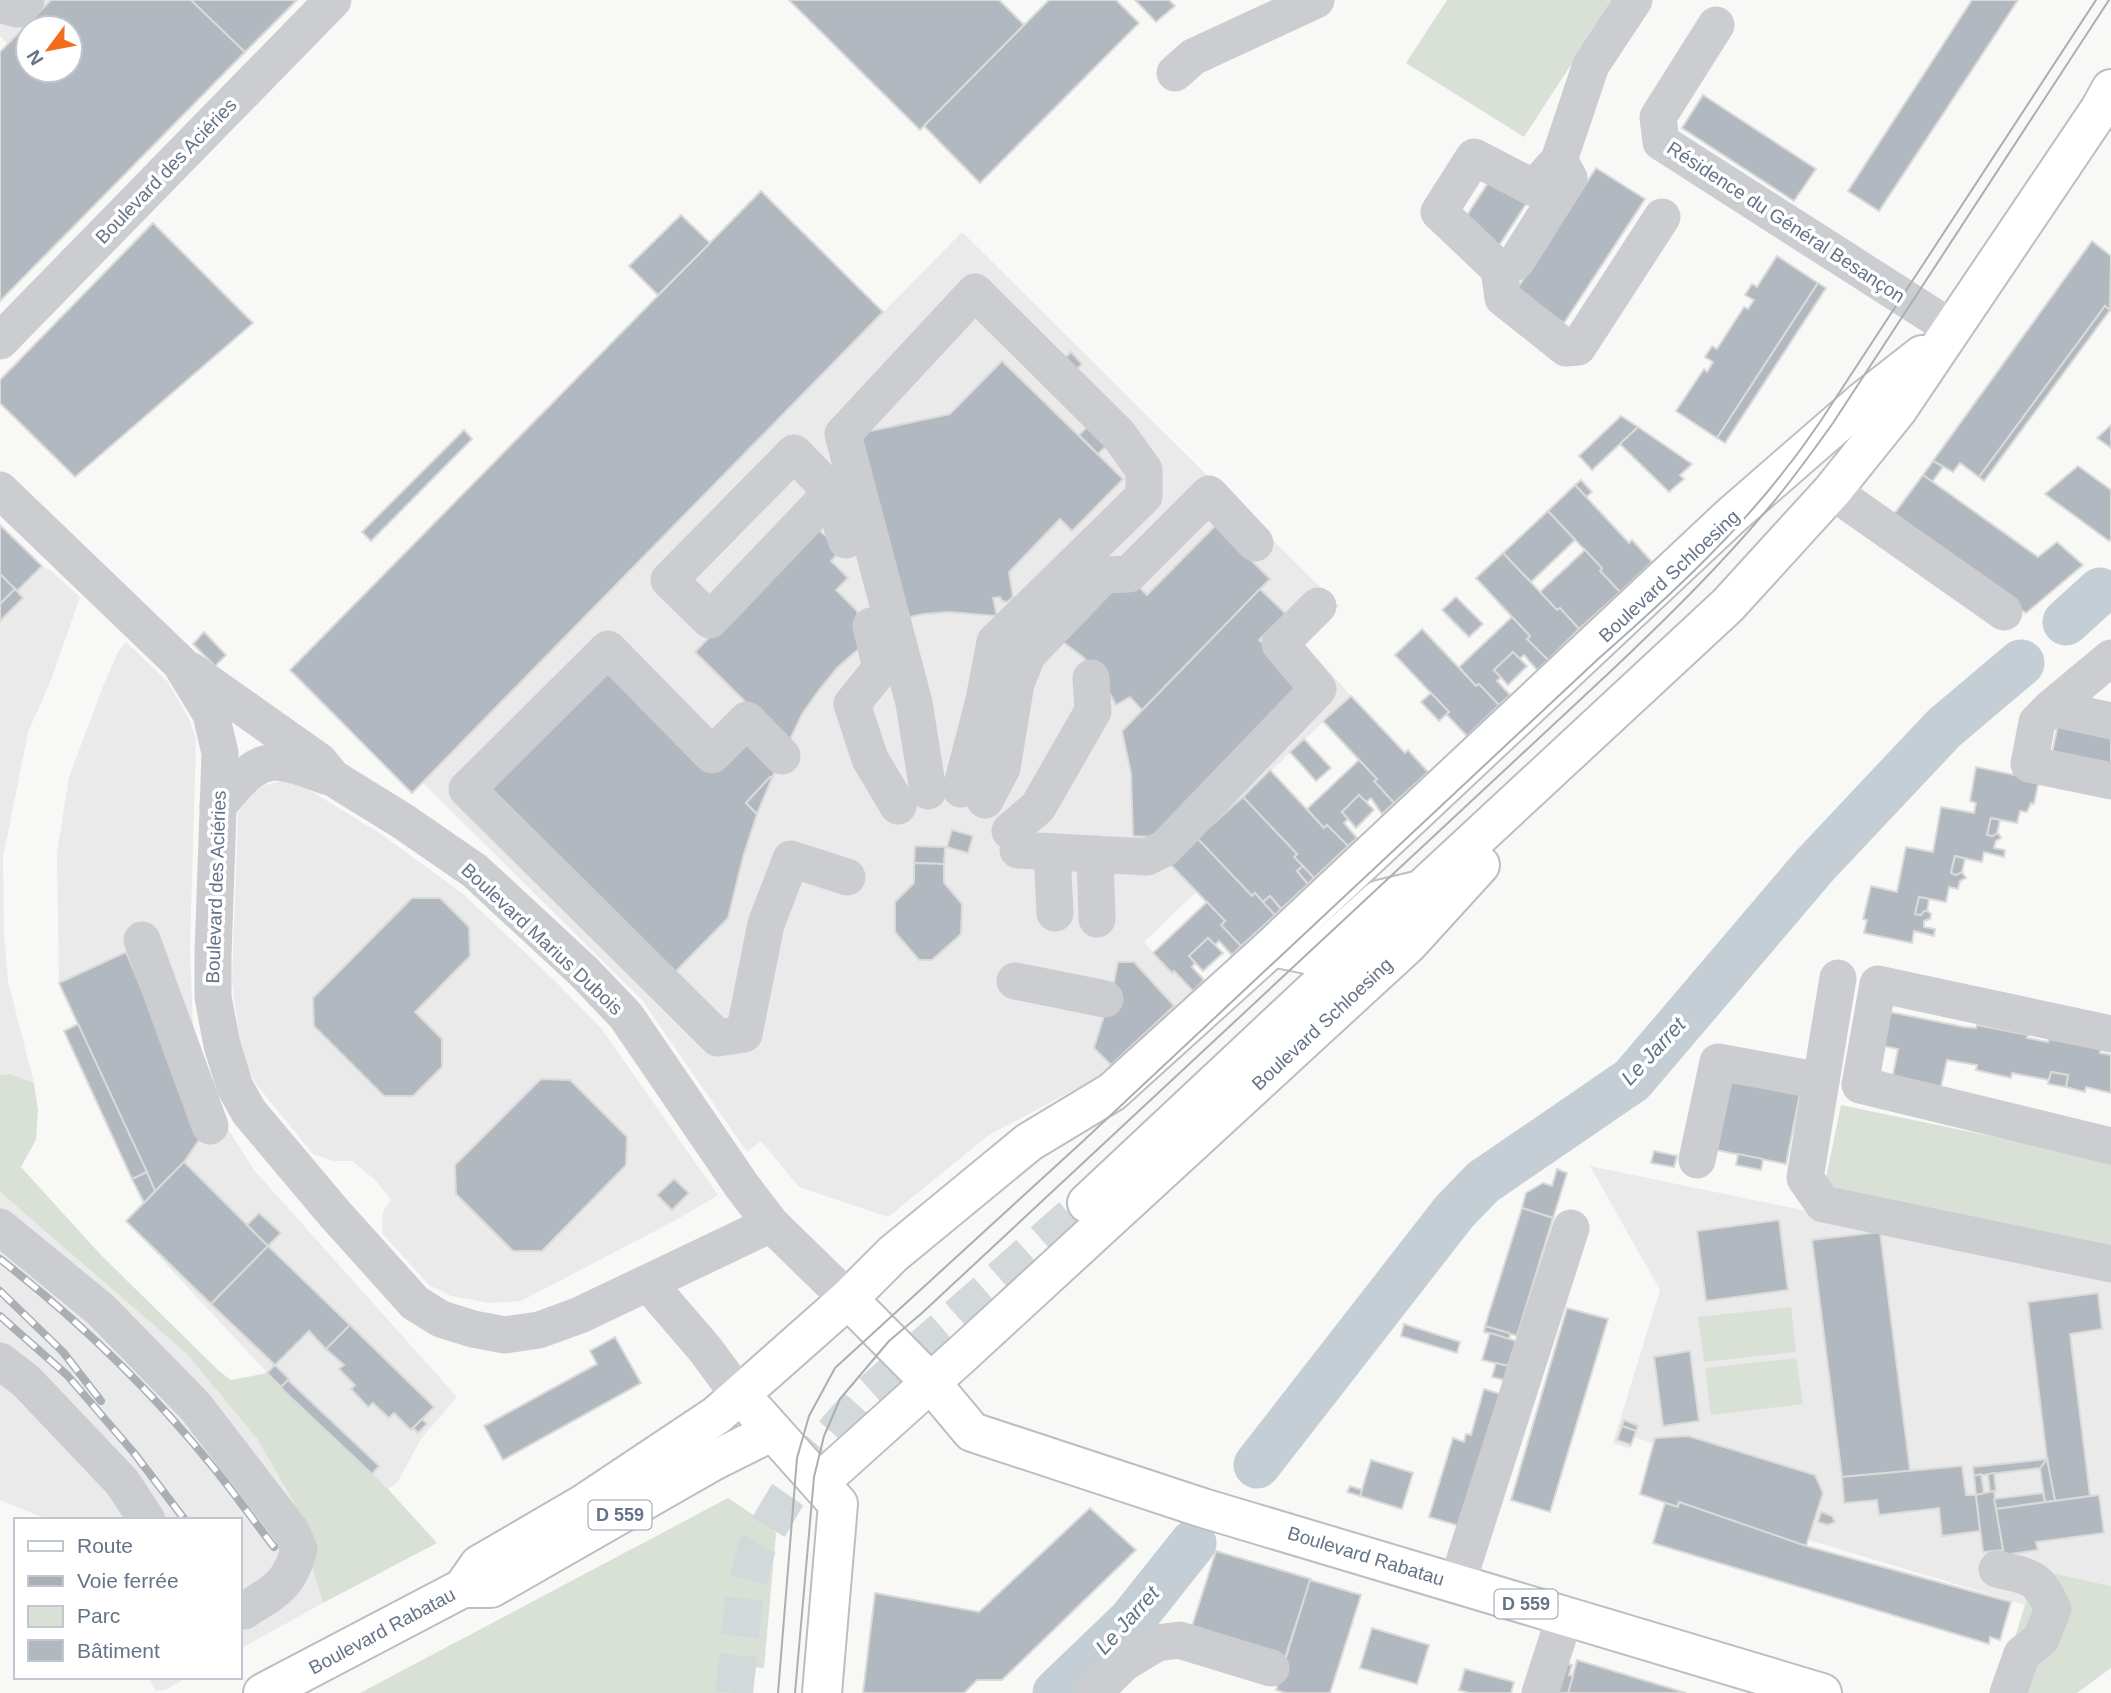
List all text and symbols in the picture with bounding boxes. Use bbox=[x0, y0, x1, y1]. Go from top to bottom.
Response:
north arrow bbox=[14, 14, 84, 84]
text: N bbox=[22, 46, 48, 69]
street label: Boulevard des Aciéries bbox=[91, 94, 241, 248]
street label: Résidence du Général Besançon bbox=[1663, 137, 1909, 307]
street label: Boulevard Schloesing bbox=[1595, 506, 1743, 646]
street label: Boulevard des Aciéries bbox=[202, 790, 230, 984]
street label: Boulevard Marius Dubois bbox=[457, 859, 627, 1019]
street label: Boulevard Schloesing bbox=[1248, 954, 1396, 1094]
water label: Le Jarret bbox=[1616, 1012, 1690, 1089]
road number: D 559 bbox=[588, 1500, 652, 1530]
legend bbox=[14, 1518, 242, 1679]
street label: Boulevard Rabatau bbox=[1285, 1522, 1447, 1590]
text: Route bbox=[77, 1534, 133, 1557]
text: Voie ferrée bbox=[77, 1569, 179, 1592]
water label: Le Jarret bbox=[1091, 1581, 1164, 1658]
street label: Boulevard Rabatau bbox=[305, 1584, 459, 1678]
road number: D 559 bbox=[1494, 1590, 1558, 1618]
text: Parc bbox=[77, 1604, 120, 1627]
text: Bâtiment bbox=[77, 1639, 160, 1662]

